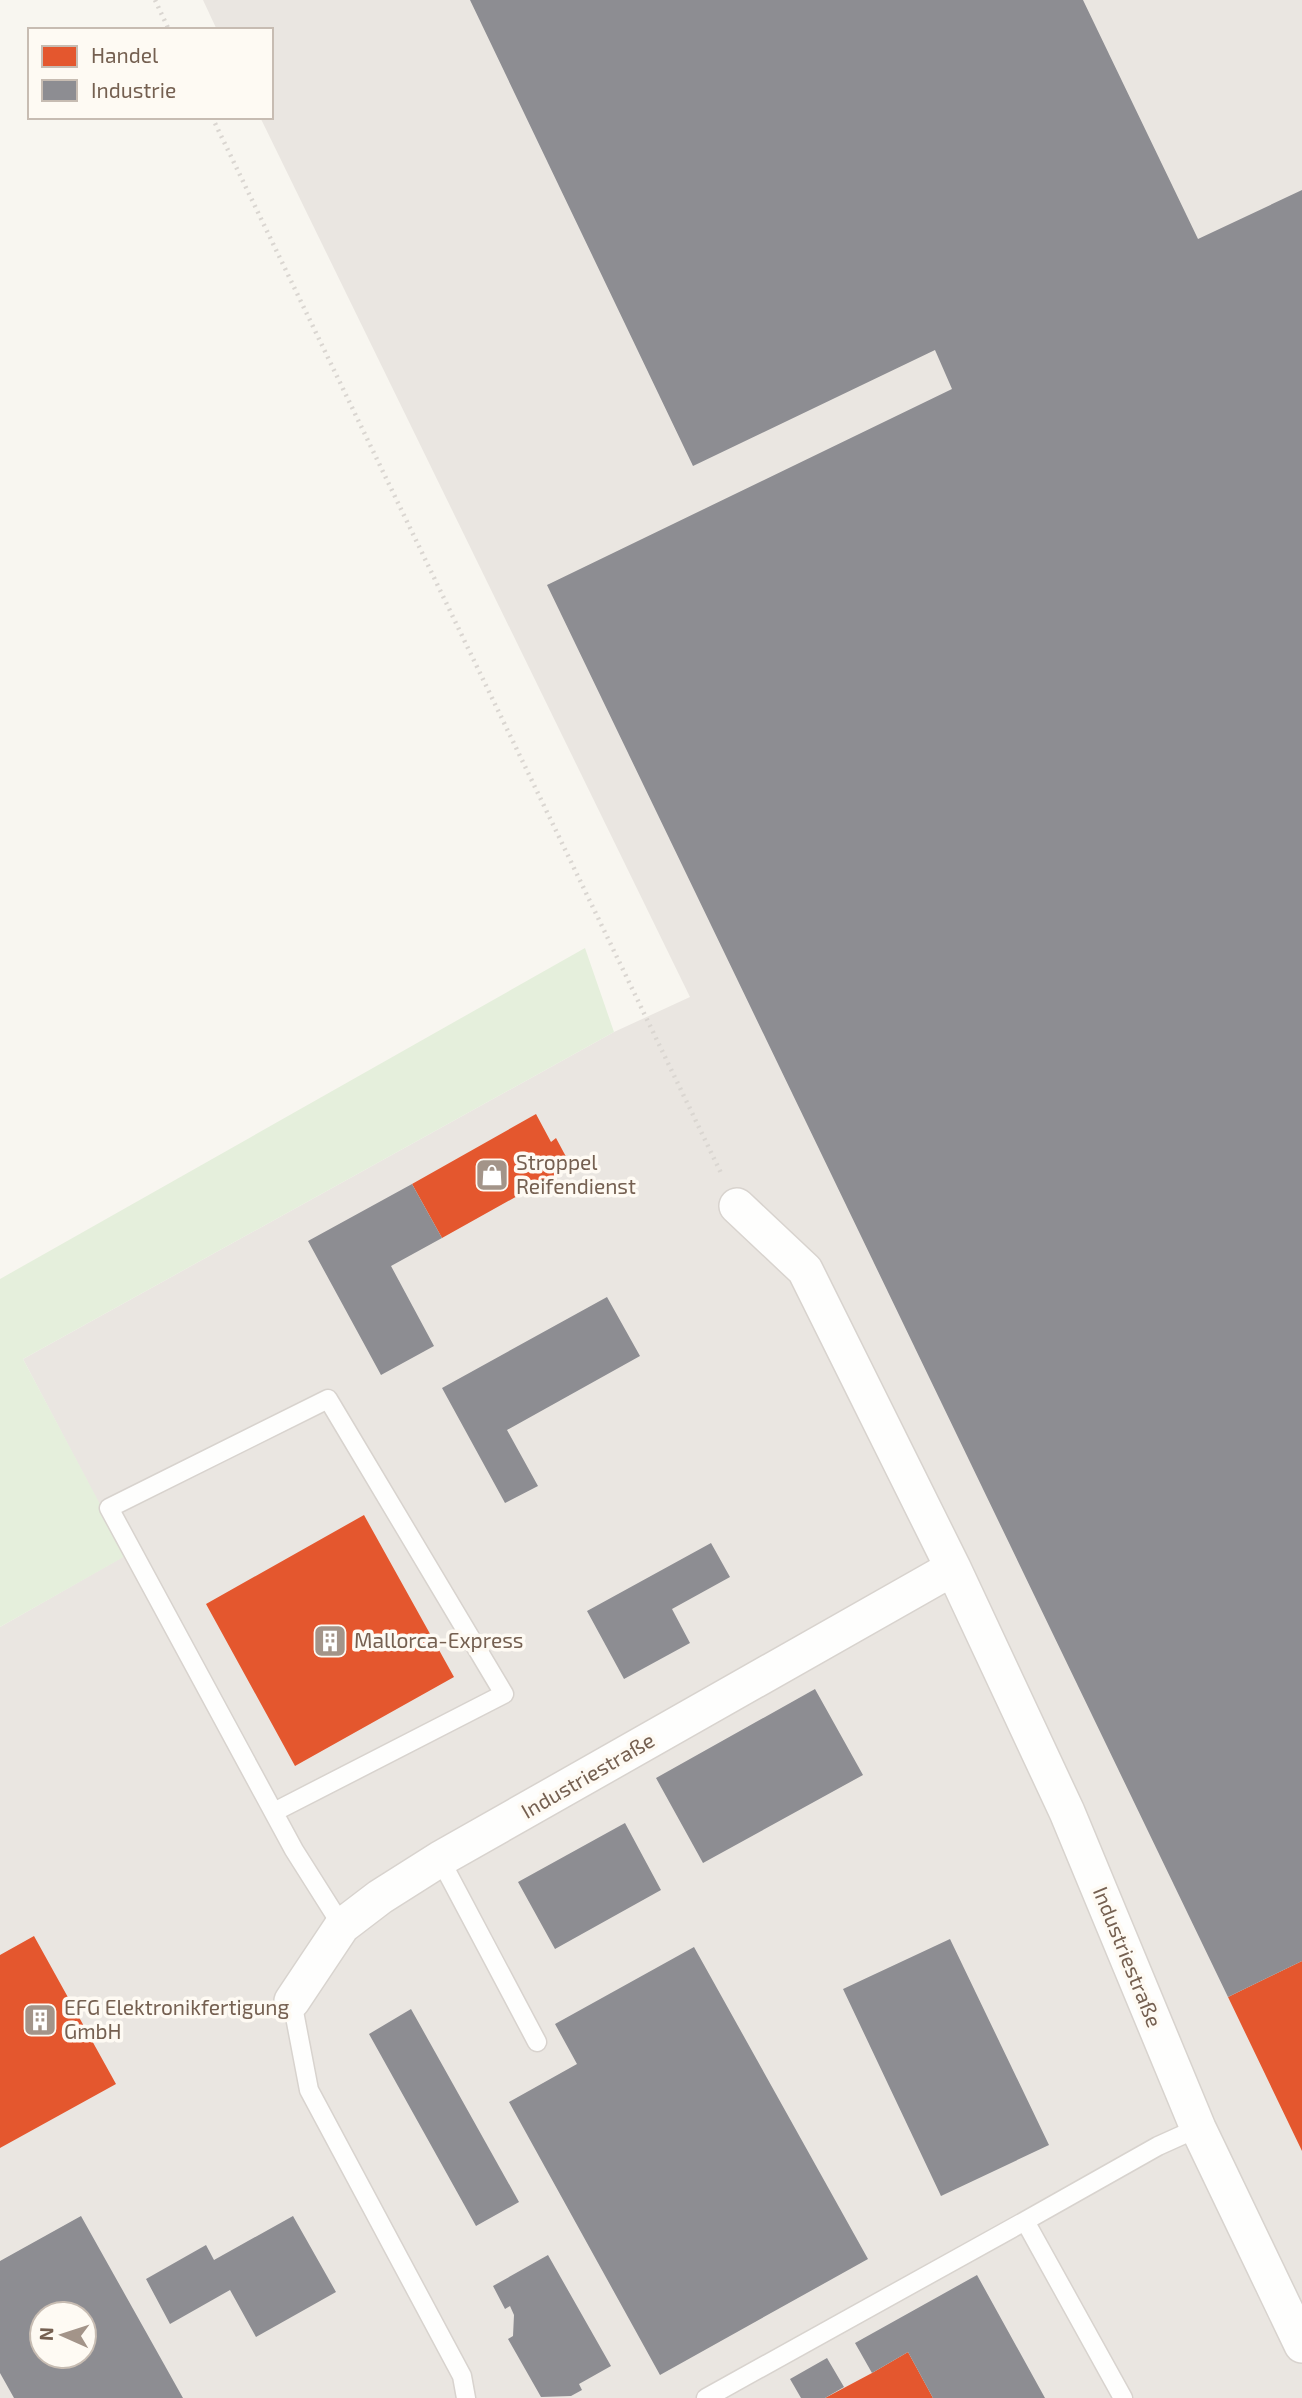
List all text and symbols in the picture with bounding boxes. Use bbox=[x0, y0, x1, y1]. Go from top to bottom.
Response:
legend bbox=[28, 28, 273, 119]
text: Handel bbox=[91, 42, 159, 67]
text: Industrie bbox=[91, 77, 176, 102]
place label: Stroppel Reifendienst bbox=[516, 1149, 636, 1198]
shop icon: Stroppel Reifendienst bbox=[473, 1156, 511, 1194]
building icon: Mallorca-Express bbox=[311, 1622, 349, 1660]
place label: Mallorca-Express bbox=[354, 1627, 524, 1652]
street label: Industriestraße bbox=[516, 1727, 658, 1823]
street label: Industriestraße bbox=[1089, 1883, 1168, 2030]
place label: EFG Elektronikfertigung GmbH bbox=[64, 1994, 290, 2043]
building icon: EFG Elektronikfertigung GmbH bbox=[21, 2001, 59, 2039]
north arrow bbox=[28, 2300, 98, 2370]
text: N bbox=[34, 2327, 57, 2342]

